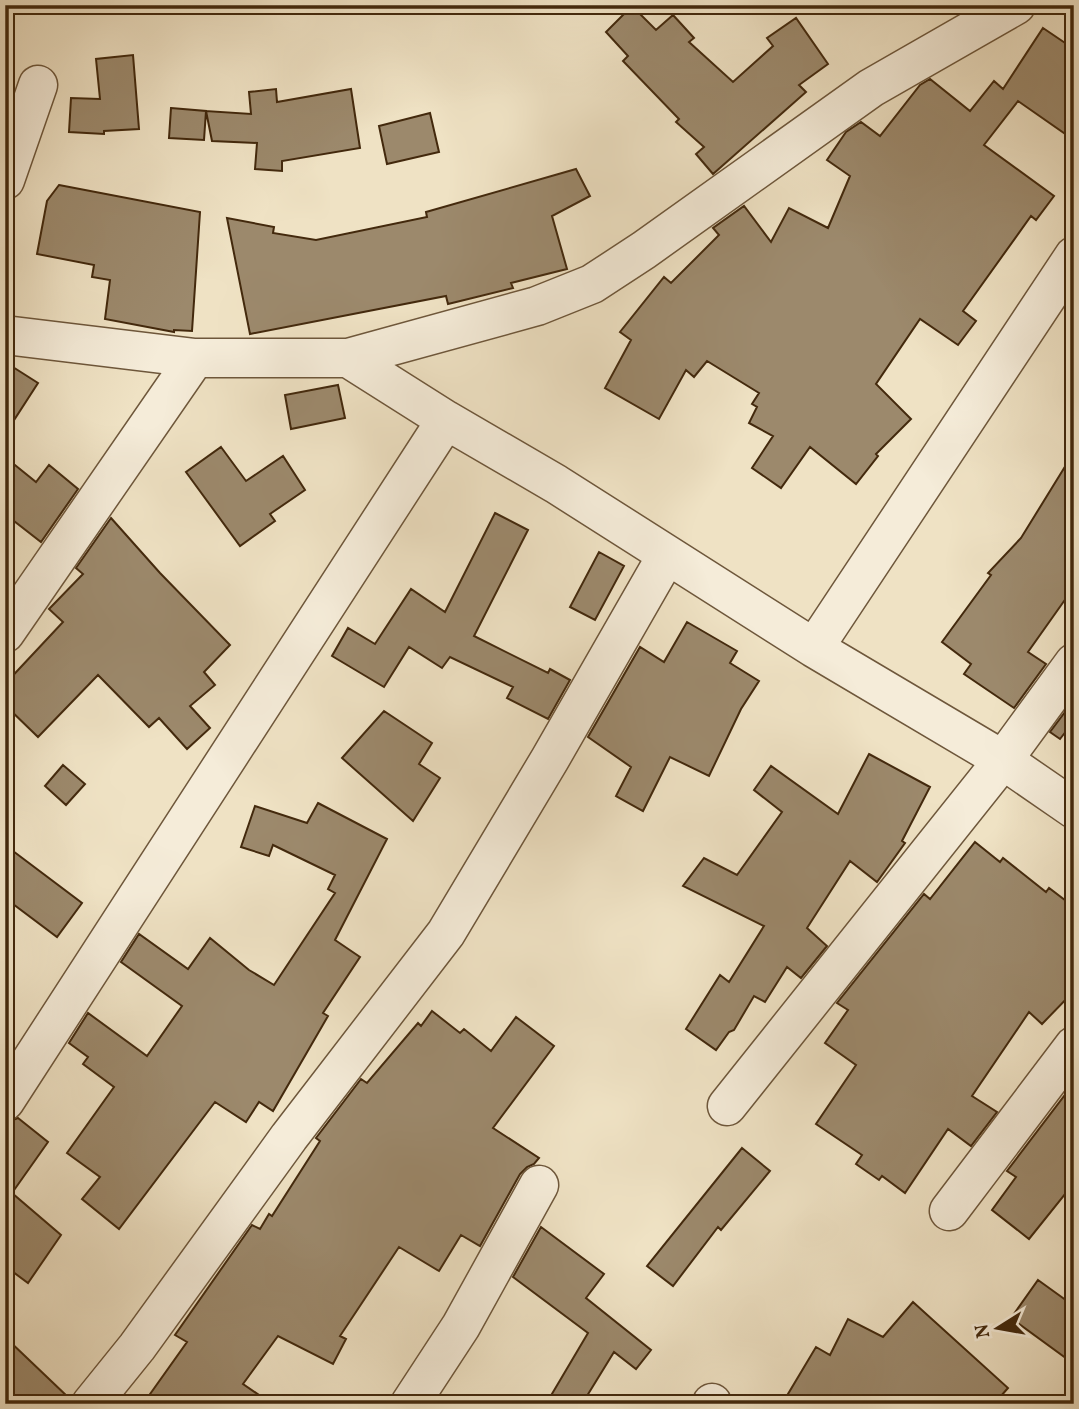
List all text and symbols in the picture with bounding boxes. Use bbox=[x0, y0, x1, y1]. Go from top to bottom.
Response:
north arrow bbox=[964, 1294, 1034, 1364]
text: N bbox=[969, 1321, 997, 1340]

